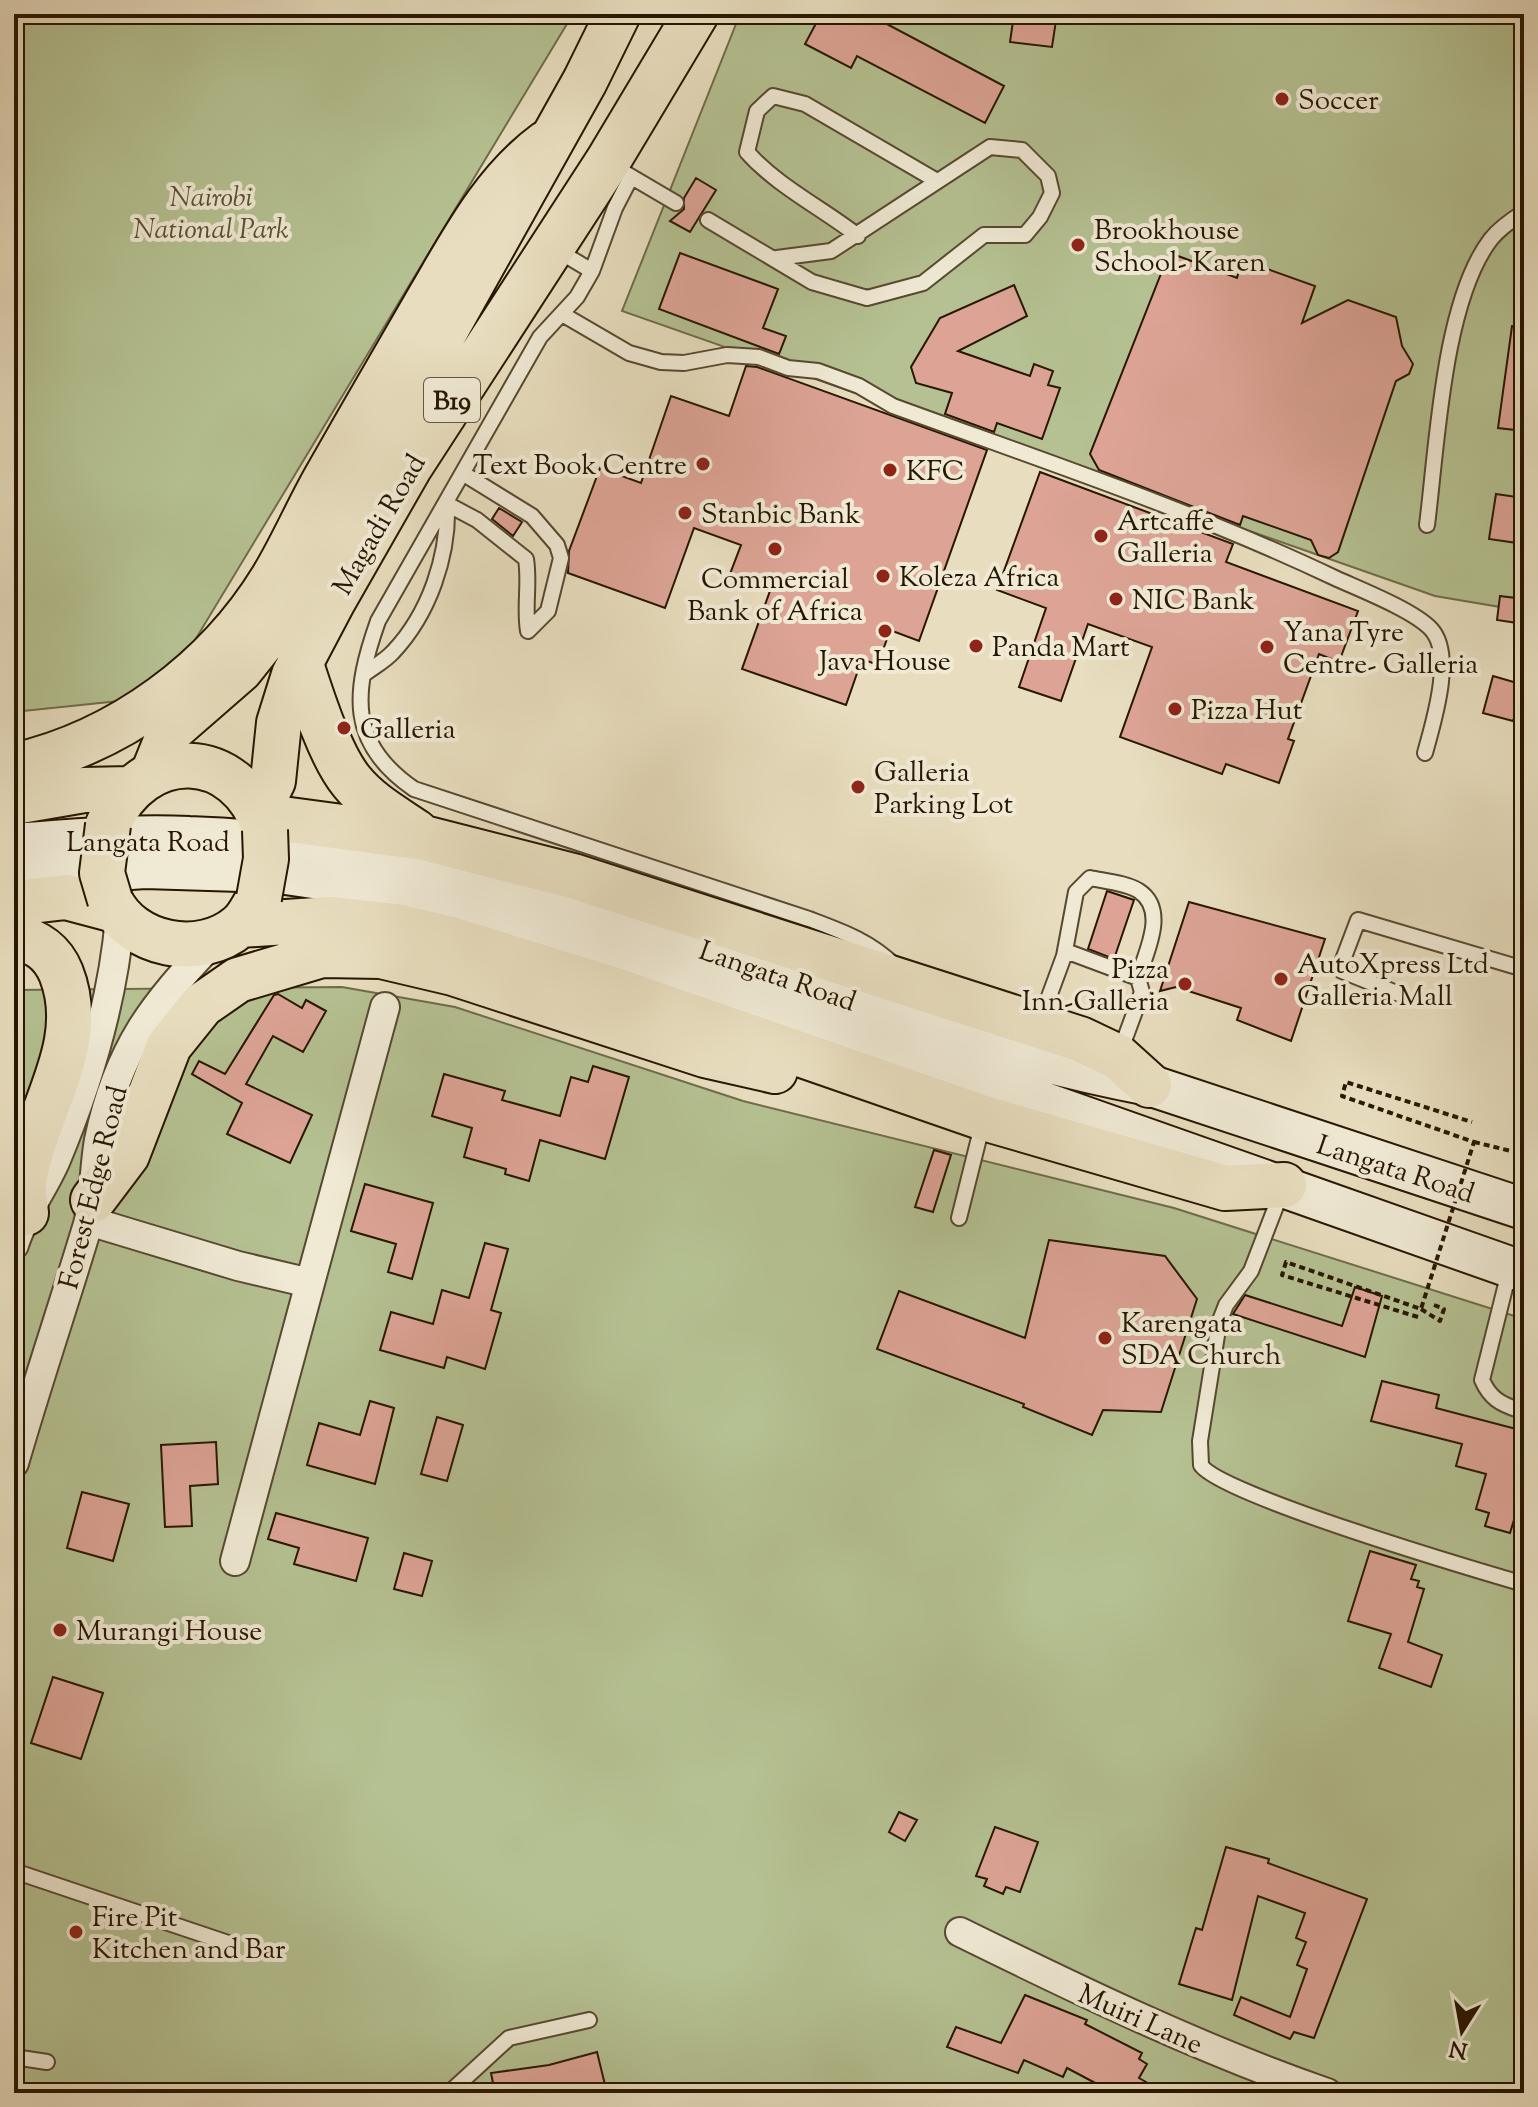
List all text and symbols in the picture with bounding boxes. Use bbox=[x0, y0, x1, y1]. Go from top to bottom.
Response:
place label: Soccer bbox=[1298, 82, 1379, 122]
marker: Soccer bbox=[1273, 90, 1291, 108]
park label: Nairobi National Park bbox=[133, 179, 289, 251]
place label: Brookhouse School- Karen bbox=[1094, 212, 1266, 284]
marker: Brookhouse School- Karen bbox=[1069, 236, 1087, 254]
road number: B19 bbox=[424, 378, 480, 422]
street label: Magadi Road bbox=[324, 447, 437, 604]
place label: Text Book Centre bbox=[473, 447, 687, 487]
place label: KFC bbox=[906, 453, 964, 493]
marker: Text Book Centre bbox=[694, 455, 712, 473]
marker: KFC bbox=[881, 461, 899, 479]
place label: Stanbic Bank bbox=[701, 496, 861, 536]
place label: Artcaffe Galleria bbox=[1117, 503, 1214, 575]
marker: Stanbic Bank bbox=[676, 504, 694, 522]
marker: Artcaffe Galleria bbox=[1092, 527, 1110, 545]
marker: Commercial Bank of Africa bbox=[766, 540, 784, 558]
place label: Koleza Africa bbox=[899, 559, 1060, 599]
place label: Commercial Bank of Africa bbox=[687, 561, 863, 633]
marker: Koleza Africa bbox=[874, 567, 892, 585]
place label: NIC Bank bbox=[1132, 582, 1254, 622]
marker: NIC Bank bbox=[1107, 590, 1125, 608]
place label: Yana Tyre Centre- Galleria bbox=[1283, 614, 1478, 686]
marker: Java House bbox=[876, 622, 894, 640]
place label: Panda Mart bbox=[992, 629, 1130, 669]
marker: Panda Mart bbox=[967, 637, 985, 655]
marker: Yana Tyre Centre- Galleria bbox=[1258, 638, 1276, 656]
place label: Java House bbox=[817, 643, 951, 683]
place label: Pizza Hut bbox=[1191, 692, 1303, 732]
marker: Pizza Hut bbox=[1166, 700, 1184, 718]
place label: Galleria bbox=[360, 711, 456, 751]
marker: Galleria bbox=[335, 719, 353, 737]
place label: Galleria Parking Lot bbox=[874, 754, 1013, 826]
marker: Galleria Parking Lot bbox=[849, 778, 867, 796]
street label: Langata Road bbox=[66, 824, 230, 864]
street label: Langata Road bbox=[693, 932, 861, 1023]
place label: AutoXpress Ltd Galleria Mall bbox=[1297, 946, 1489, 1018]
place label: Pizza Inn-Galleria bbox=[1022, 951, 1169, 1023]
marker: AutoXpress Ltd Galleria Mall bbox=[1272, 970, 1290, 988]
marker: Pizza Inn-Galleria bbox=[1176, 975, 1194, 993]
street label: Forest Edge Road bbox=[50, 1082, 140, 1294]
street label: Langata Road bbox=[1311, 1127, 1479, 1215]
place label: Karengata SDA Church bbox=[1121, 1305, 1282, 1377]
marker: Karengata SDA Church bbox=[1096, 1329, 1114, 1347]
place label: Murangi House bbox=[76, 1613, 262, 1653]
marker: Murangi House bbox=[51, 1621, 69, 1639]
place label: Fire Pit Kitchen and Bar bbox=[92, 1899, 286, 1971]
marker: Fire Pit Kitchen and Bar bbox=[67, 1923, 85, 1941]
street label: Muiri Lane bbox=[1071, 1975, 1209, 2066]
north arrow bbox=[1422, 1991, 1502, 2071]
text: N bbox=[1447, 2030, 1470, 2065]

